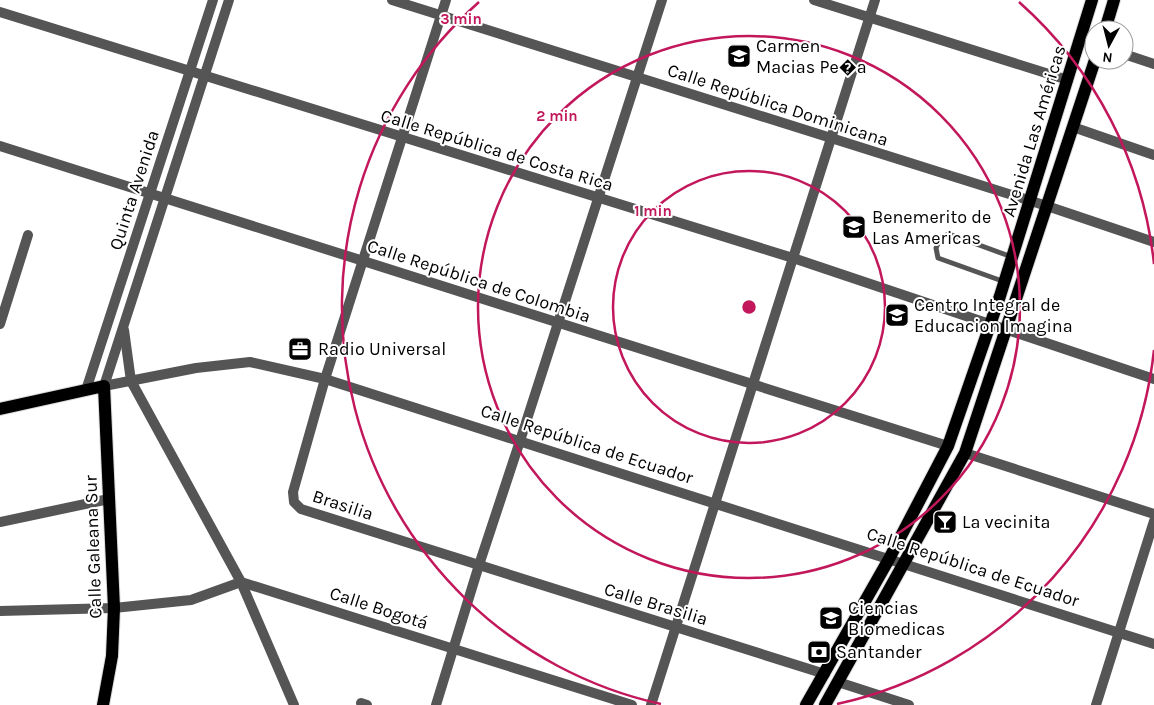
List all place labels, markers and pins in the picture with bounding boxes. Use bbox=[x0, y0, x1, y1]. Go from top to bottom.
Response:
place label: Carmen Macias Pe�a bbox=[756, 35, 867, 78]
school or university icon: Carmen Macias Pe�a bbox=[726, 43, 752, 69]
place label: Benemerito de Las Americas bbox=[872, 206, 991, 249]
school or university icon: Benemerito de Las Americas bbox=[841, 214, 867, 240]
place label: Centro Integral de Educacion Imagina bbox=[914, 294, 1073, 337]
centre of rings bbox=[740, 298, 758, 316]
school or university icon: Centro Integral de Educacion Imagina bbox=[884, 302, 910, 328]
office icon: Radio Universal bbox=[287, 336, 313, 362]
place label: Radio Universal bbox=[318, 338, 446, 360]
bar icon: La vecinita bbox=[932, 509, 958, 535]
place label: La vecinita bbox=[962, 511, 1050, 533]
place label: Ciencias Biomedicas bbox=[848, 597, 945, 640]
school or university icon: Ciencias Biomedicas bbox=[818, 605, 844, 631]
bank icon: Santander bbox=[806, 639, 832, 665]
place label: Santander bbox=[836, 641, 922, 663]

